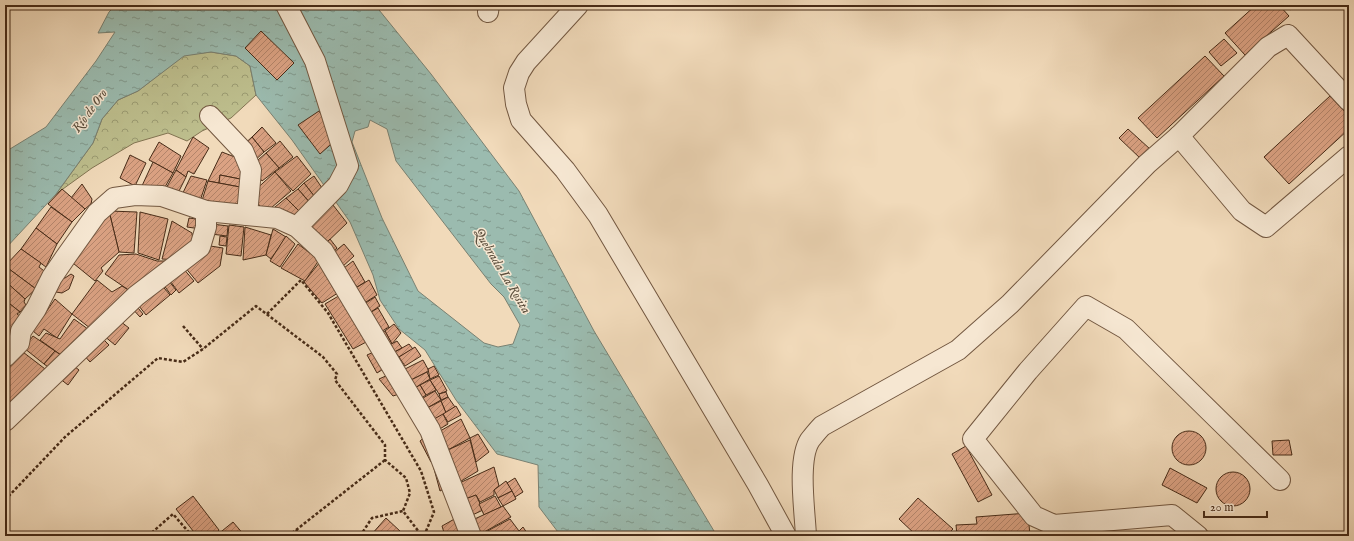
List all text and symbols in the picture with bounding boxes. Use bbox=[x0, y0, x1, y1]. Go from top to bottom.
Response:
water label: Río de Oro bbox=[69, 86, 112, 136]
water label: Quebrada La Rosita bbox=[470, 225, 534, 317]
scale bar bbox=[1204, 493, 1267, 519]
text: 20 m bbox=[1210, 500, 1233, 515]

